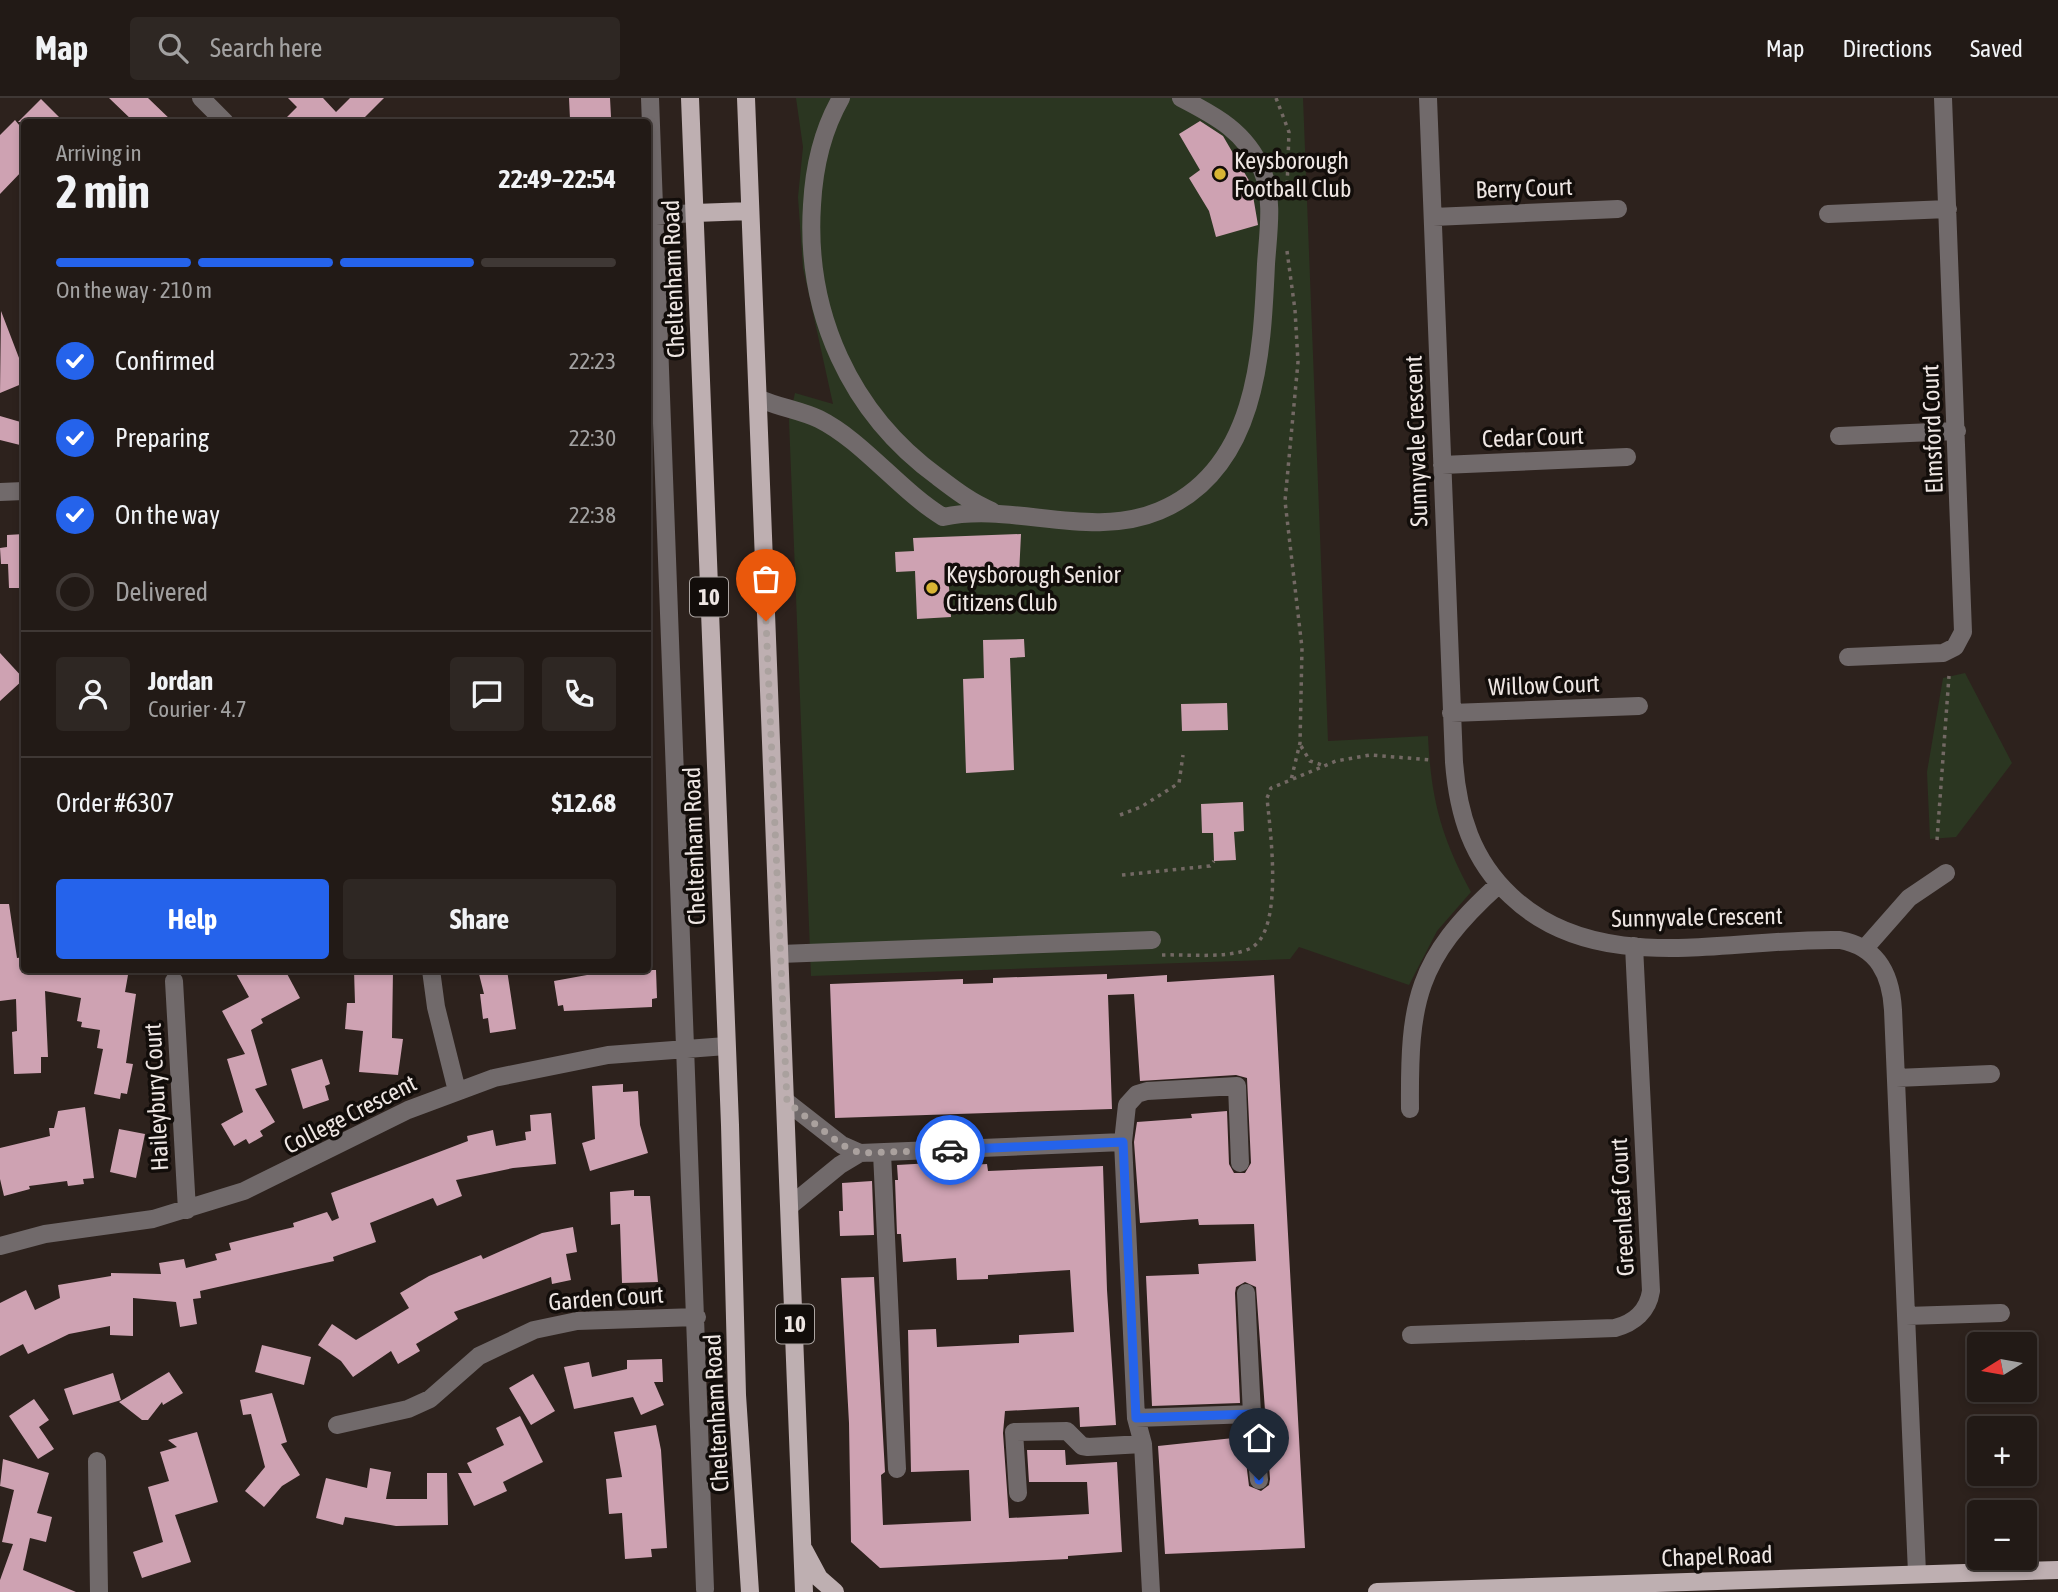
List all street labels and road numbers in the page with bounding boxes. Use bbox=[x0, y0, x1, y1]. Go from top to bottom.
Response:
street label: Berry Court bbox=[1475, 173, 1573, 203]
street label: Cheltenham Road bbox=[657, 200, 689, 358]
street label: Sunnyvale Crescent bbox=[1400, 355, 1432, 527]
street label: Elmsford Court bbox=[1916, 364, 1948, 494]
street label: Cedar Court bbox=[1482, 422, 1584, 452]
road number: 10 bbox=[690, 578, 728, 617]
street label: Willow Court bbox=[1488, 670, 1600, 700]
street label: Cheltenham Road bbox=[678, 767, 710, 925]
street label: Sunnyvale Crescent bbox=[1611, 902, 1783, 932]
street label: Haileybury Court bbox=[139, 1022, 173, 1172]
street label: College Crescent bbox=[279, 1069, 421, 1159]
street label: Greenleaf Court bbox=[1605, 1137, 1639, 1277]
street label: Garden Court bbox=[547, 1280, 665, 1315]
road number: 10 bbox=[776, 1304, 814, 1344]
street label: Cheltenham Road bbox=[698, 1333, 734, 1493]
street label: Chapel Road bbox=[1661, 1541, 1773, 1571]

